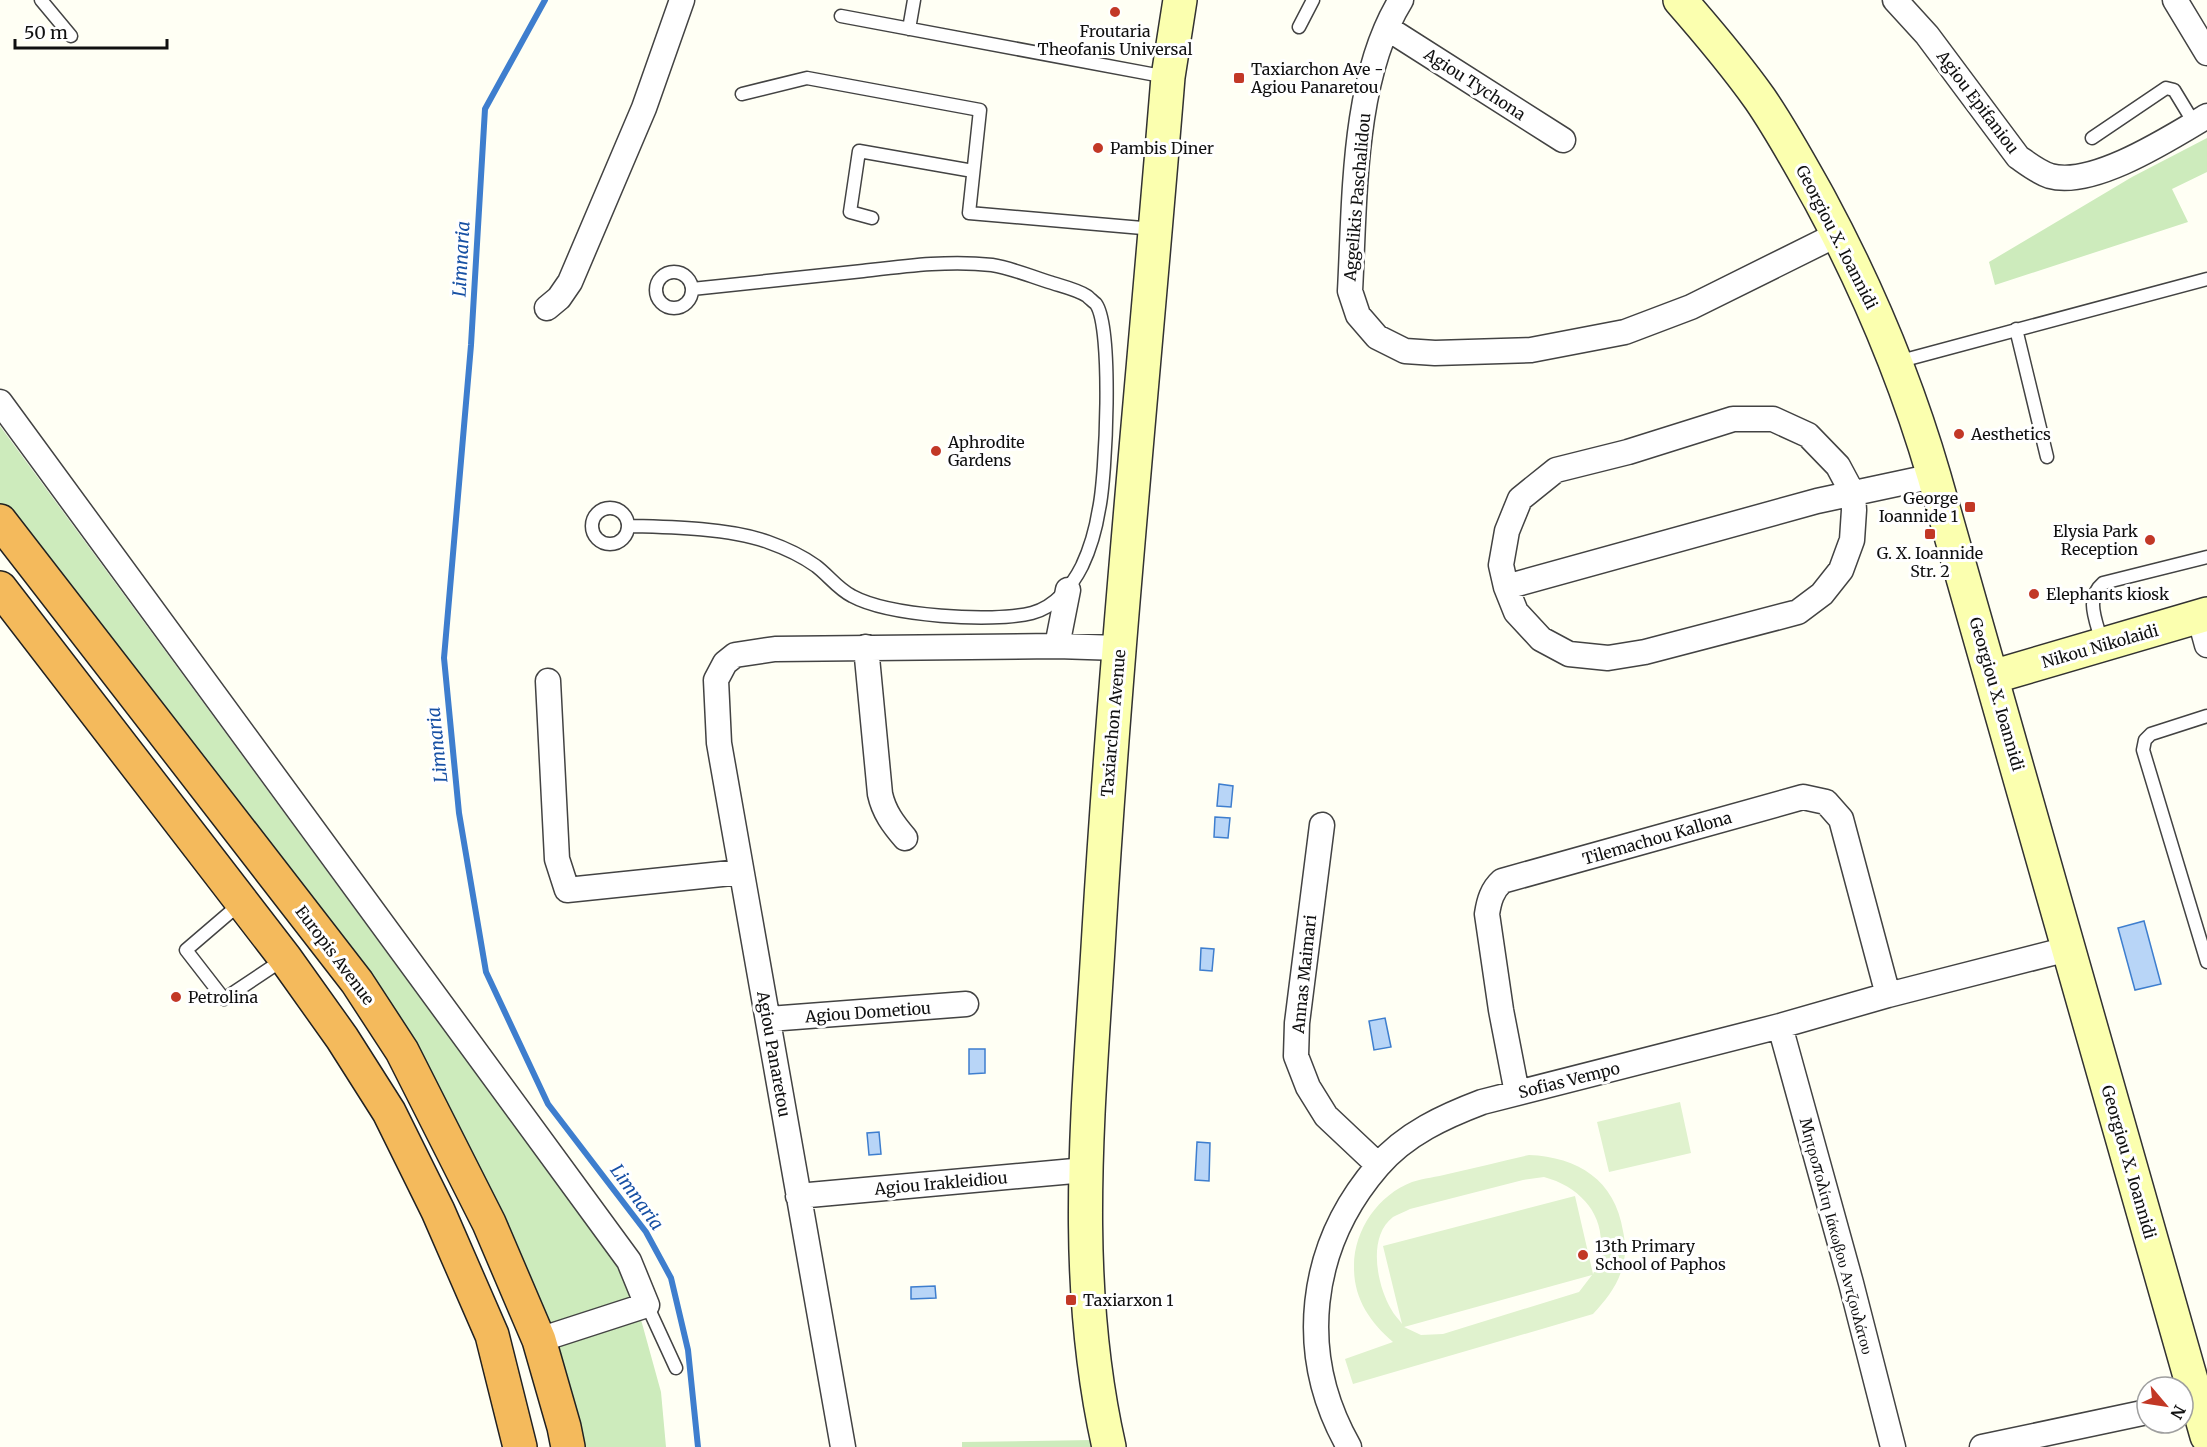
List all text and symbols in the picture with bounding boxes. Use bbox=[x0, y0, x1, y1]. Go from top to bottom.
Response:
marker: Froutaria Theofanis Universal bbox=[1108, 5, 1122, 19]
scale bar bbox=[15, 12, 166, 50]
text: 50 m bbox=[24, 21, 68, 44]
place label: Froutaria Theofanis Universal bbox=[1038, 21, 1192, 59]
street label: Agiou Tychona bbox=[1420, 43, 1530, 124]
street label: Agiou Epifaniou bbox=[1932, 46, 2023, 158]
place label: Taxiarchon Ave - Agiou Panaretou bbox=[1250, 59, 1383, 97]
marker: Taxiarchon Ave - Agiou Panaretou bbox=[1232, 71, 1246, 85]
street label: Aggelikis Paschalidou bbox=[1340, 112, 1374, 283]
place label: Pambis Diner bbox=[1110, 138, 1214, 158]
marker: Pambis Diner bbox=[1091, 141, 1105, 155]
street label: Georgiou X. Ioannidi bbox=[1792, 162, 1882, 312]
water label: Limnaria bbox=[448, 220, 474, 298]
place label: Aesthetics bbox=[1970, 424, 2051, 444]
marker: Aesthetics bbox=[1952, 427, 1966, 441]
place label: Aphrodite Gardens bbox=[947, 432, 1025, 470]
marker: Aphrodite Gardens bbox=[929, 444, 943, 458]
place label: George Ioannide 1 bbox=[1879, 488, 1958, 526]
marker: George Ioannide 1 bbox=[1963, 500, 1977, 514]
place label: Elysia Park Reception bbox=[2053, 521, 2139, 559]
marker: G. X. Ioannide Str. 2 bbox=[1923, 527, 1937, 541]
marker: Elysia Park Reception bbox=[2143, 533, 2157, 547]
place label: G. X. Ioannide Str. 2 bbox=[1877, 543, 1983, 581]
place label: Elephants kiosk bbox=[2046, 584, 2170, 604]
marker: Elephants kiosk bbox=[2027, 587, 2041, 601]
street label: Georgiou X. Ioannidi bbox=[1965, 615, 2029, 773]
street label: Nikou Nikolaidi bbox=[2039, 620, 2161, 672]
street label: Taxiarchon Avenue bbox=[1097, 648, 1129, 798]
water label: Limnaria bbox=[422, 706, 452, 784]
street label: Tilemachou Kallona bbox=[1580, 807, 1734, 869]
street label: Europis Avenue bbox=[291, 902, 379, 1008]
street label: Annas Maimari bbox=[1288, 914, 1320, 1035]
place label: Petrolina bbox=[188, 987, 258, 1007]
street label: Agiou Panaretou bbox=[753, 988, 795, 1119]
marker: Petrolina bbox=[169, 990, 183, 1004]
street label: Agiou Dometiou bbox=[803, 998, 932, 1026]
street label: Sofias Vempo bbox=[1516, 1058, 1622, 1102]
street label: Georgiou X. Ioannidi bbox=[2097, 1083, 2161, 1241]
street label: Μητροπολίτη Ιάκωβου Αντζουλάτου bbox=[1796, 1116, 1878, 1357]
water label: Limnaria bbox=[605, 1160, 669, 1234]
street label: Agiou Irakleidiou bbox=[873, 1167, 1008, 1199]
place label: 13th Primary School of Paphos bbox=[1595, 1236, 1726, 1274]
marker: 13th Primary School of Paphos bbox=[1576, 1248, 1590, 1262]
place label: Taxiarxon 1 bbox=[1083, 1290, 1173, 1310]
marker: Taxiarxon 1 bbox=[1064, 1293, 1078, 1307]
north arrow bbox=[2135, 1375, 2195, 1435]
text: N bbox=[2166, 1402, 2190, 1423]

